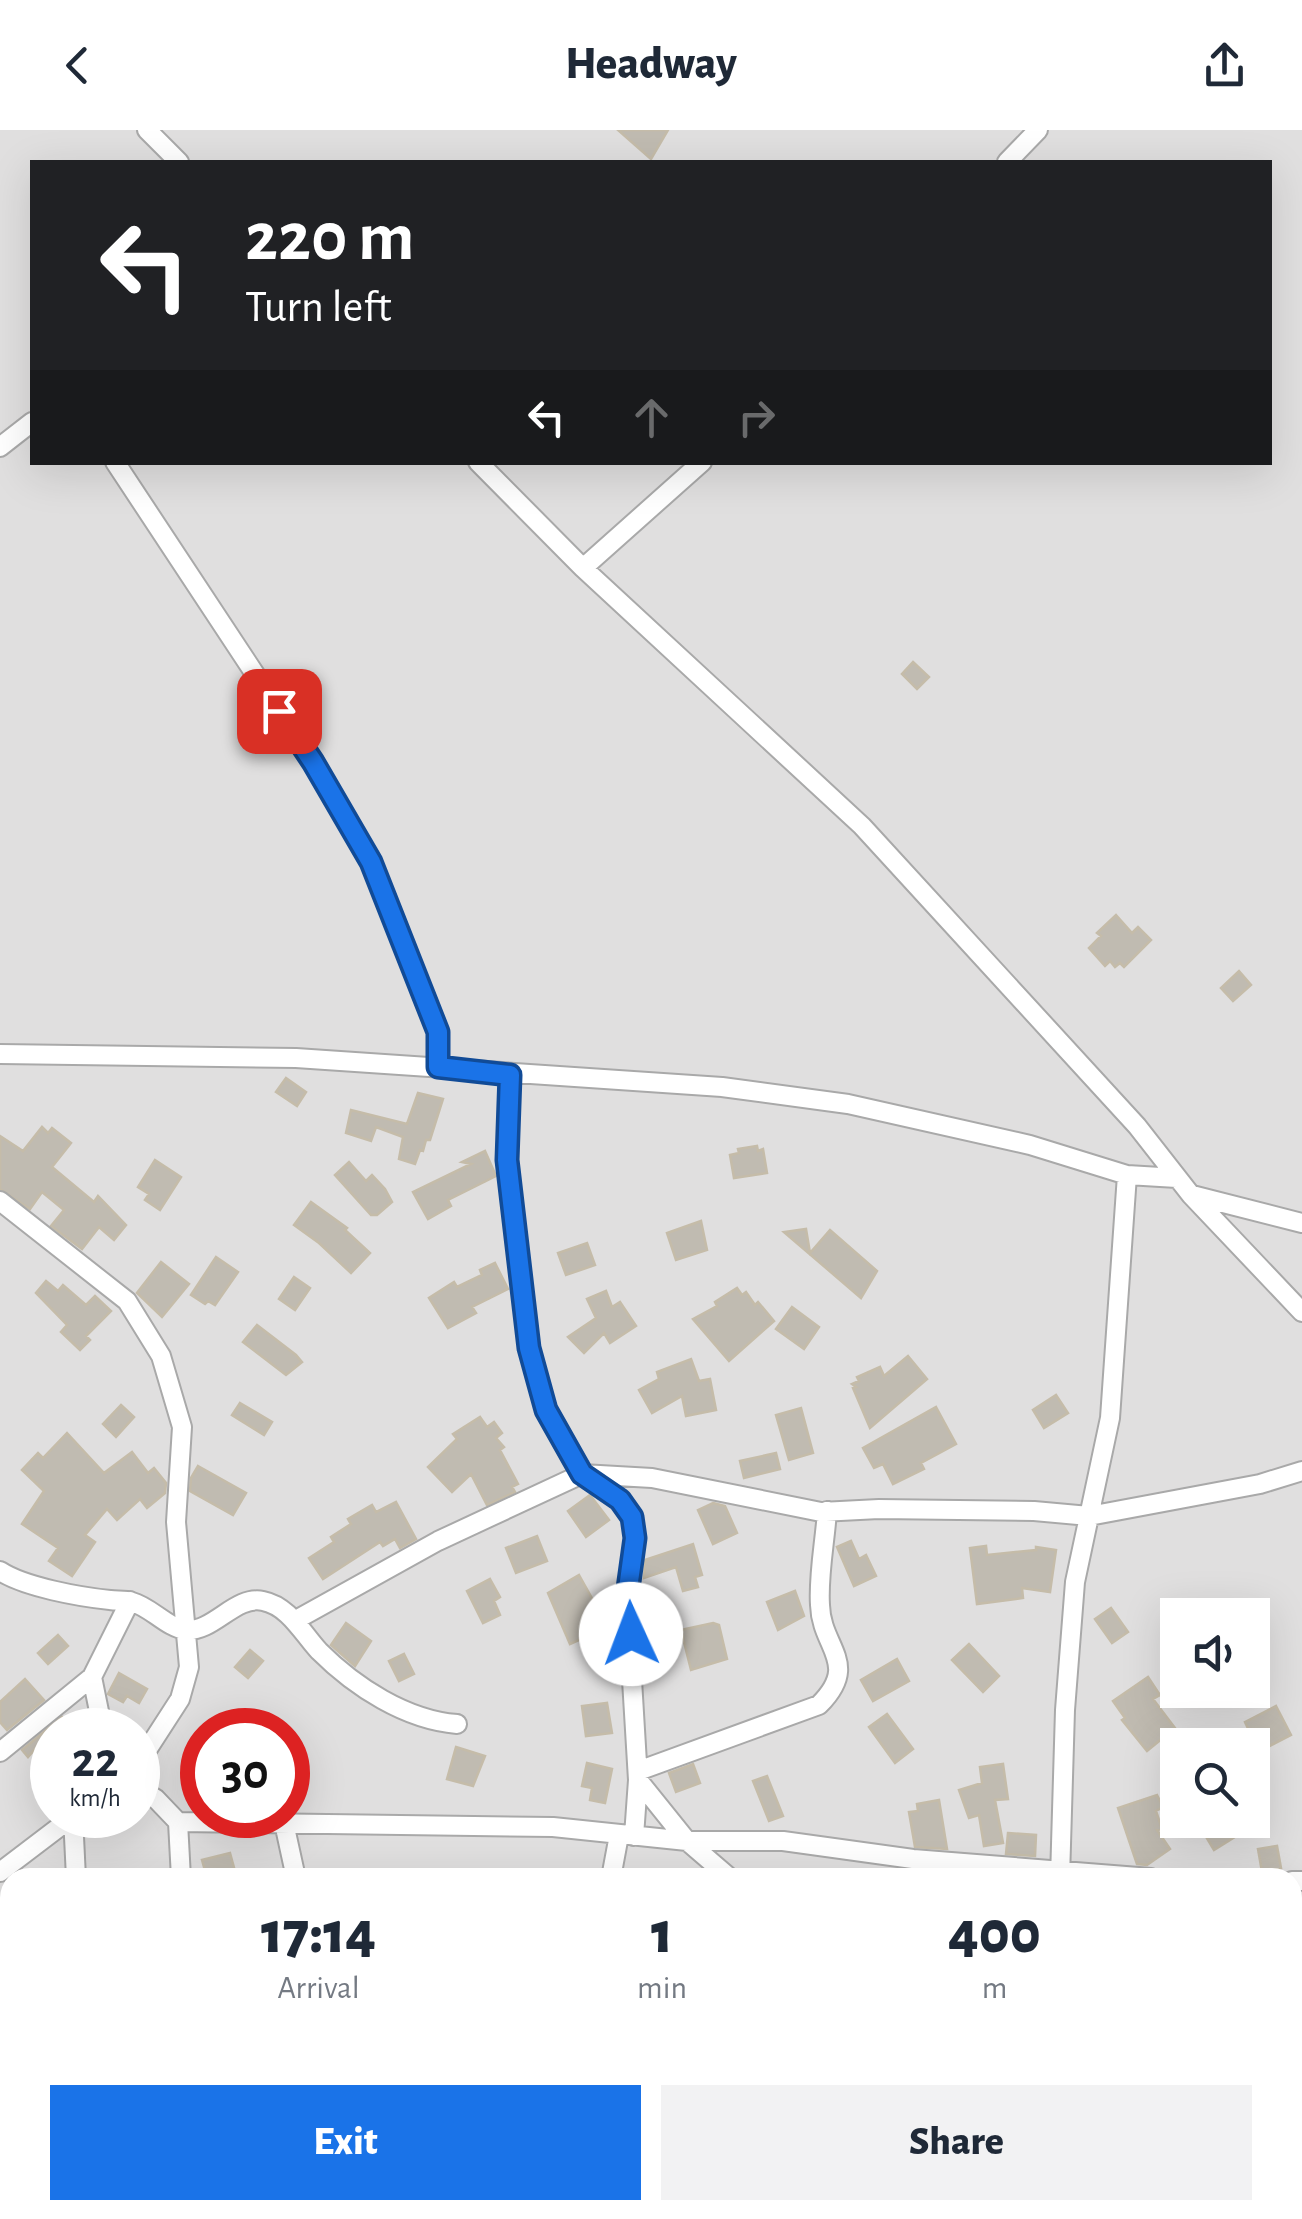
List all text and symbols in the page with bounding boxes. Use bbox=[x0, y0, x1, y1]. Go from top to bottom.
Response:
icon: back bbox=[50, 38, 105, 93]
icon: share bbox=[1197, 38, 1252, 93]
text: Headway bbox=[565, 42, 737, 87]
icon: left bbox=[80, 200, 210, 330]
text: 220 m bbox=[245, 203, 414, 273]
text: Turn left bbox=[245, 285, 392, 330]
icon: left bbox=[519, 390, 574, 445]
icon: ahead bbox=[624, 390, 679, 445]
icon: right bbox=[729, 390, 784, 445]
pin bbox=[237, 669, 322, 754]
icon: arrive bbox=[252, 684, 307, 739]
position arrow bbox=[579, 1582, 683, 1686]
map controls bbox=[1160, 1598, 1270, 1838]
button: sound bbox=[1160, 1598, 1270, 1708]
speed limit sign: 30 bbox=[180, 1708, 310, 1838]
button: search bbox=[1160, 1728, 1270, 1838]
text: 22 bbox=[71, 1736, 119, 1786]
text: km/h bbox=[69, 1786, 121, 1811]
text: 17:14 bbox=[261, 1904, 376, 1964]
text: 1 bbox=[651, 1904, 673, 1964]
text: 400 bbox=[948, 1904, 1041, 1964]
text: Arrival bbox=[277, 1972, 360, 2004]
text: min bbox=[637, 1972, 687, 2004]
text: m bbox=[982, 1972, 1007, 2004]
button: Exit bbox=[50, 2085, 641, 2200]
button: Share bbox=[661, 2085, 1252, 2200]

